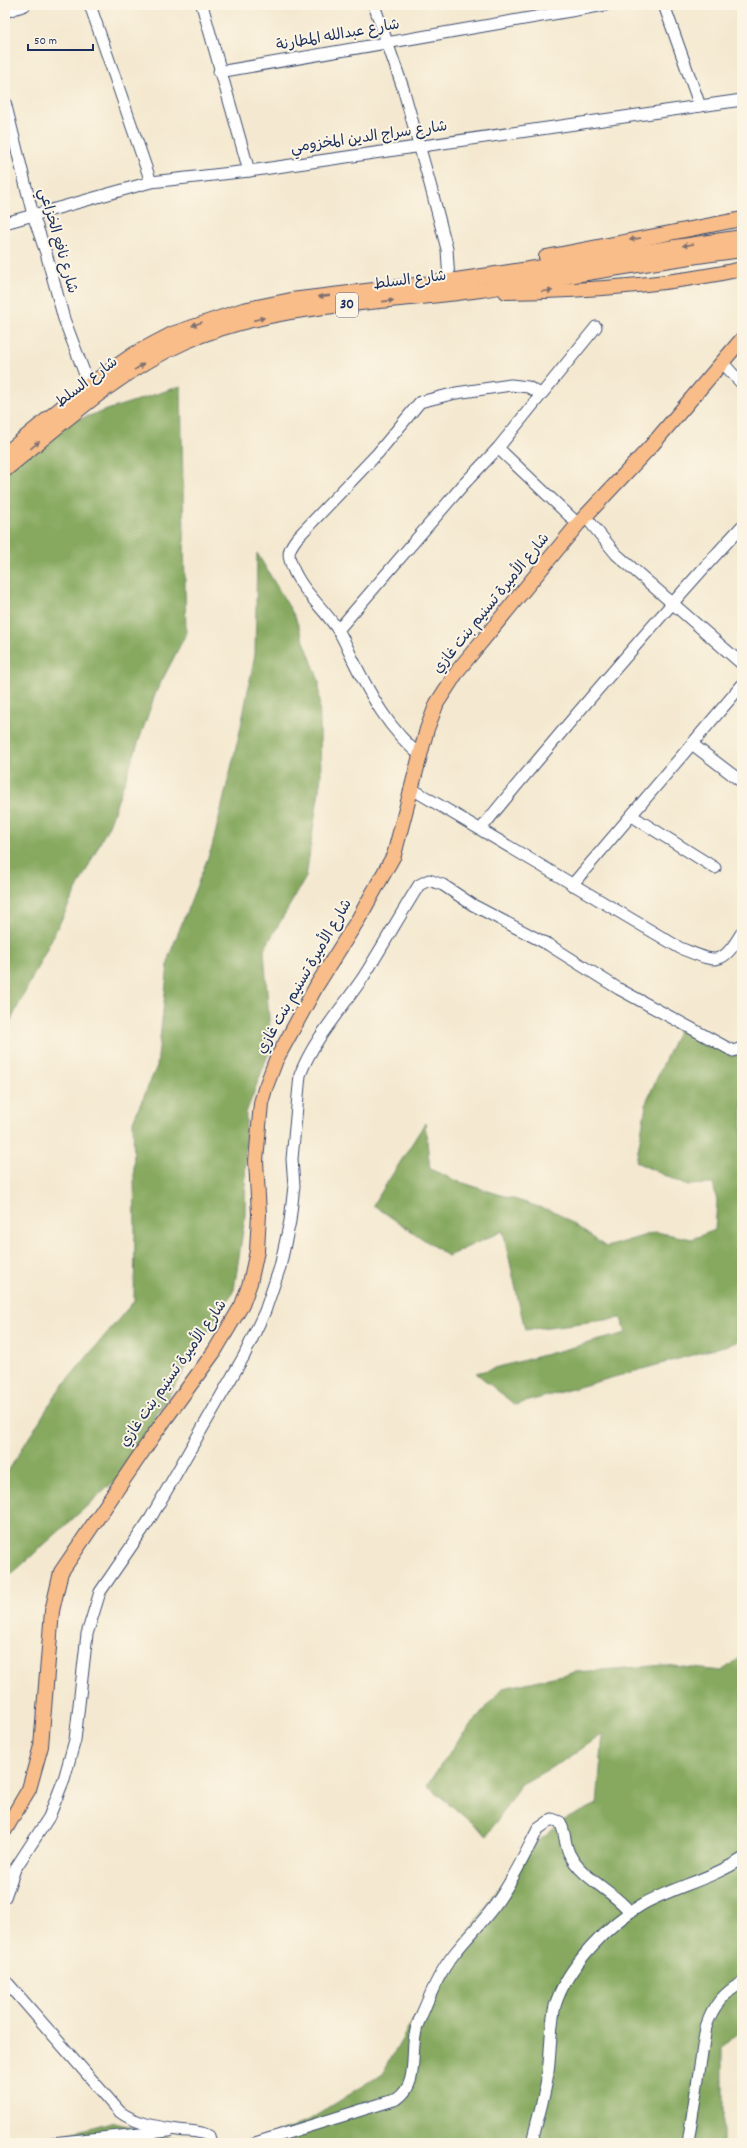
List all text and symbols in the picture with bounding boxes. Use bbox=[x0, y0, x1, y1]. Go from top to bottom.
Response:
street label: شارع عبدالله المطارنة bbox=[274, 14, 402, 58]
scale bar bbox=[28, 26, 93, 52]
text: 50 m bbox=[34, 33, 57, 50]
street label: شارع سراج الدين المخزومي bbox=[289, 116, 449, 160]
street label: شارع نافع الخزاعي bbox=[31, 186, 83, 296]
one-way arrow bbox=[629, 237, 641, 243]
one-way arrow bbox=[682, 242, 694, 248]
street label: شارع السلط bbox=[372, 266, 448, 296]
one-way arrow bbox=[541, 288, 554, 294]
one-way arrow bbox=[318, 293, 330, 299]
road number: 30 bbox=[336, 293, 358, 317]
one-way arrow bbox=[382, 297, 394, 304]
one-way arrow bbox=[253, 315, 265, 321]
one-way arrow bbox=[191, 322, 203, 328]
street label: شارع السلط bbox=[51, 352, 123, 414]
one-way arrow bbox=[134, 363, 144, 371]
one-way arrow bbox=[30, 441, 41, 450]
street label: شارع الأميرة تسنيم بنت غازي bbox=[427, 528, 556, 679]
street label: شارع الأميرة تسنيم بنت غازي bbox=[251, 895, 358, 1058]
street label: شارع الأميرة تسنيم بنت غازي bbox=[114, 1295, 233, 1452]

